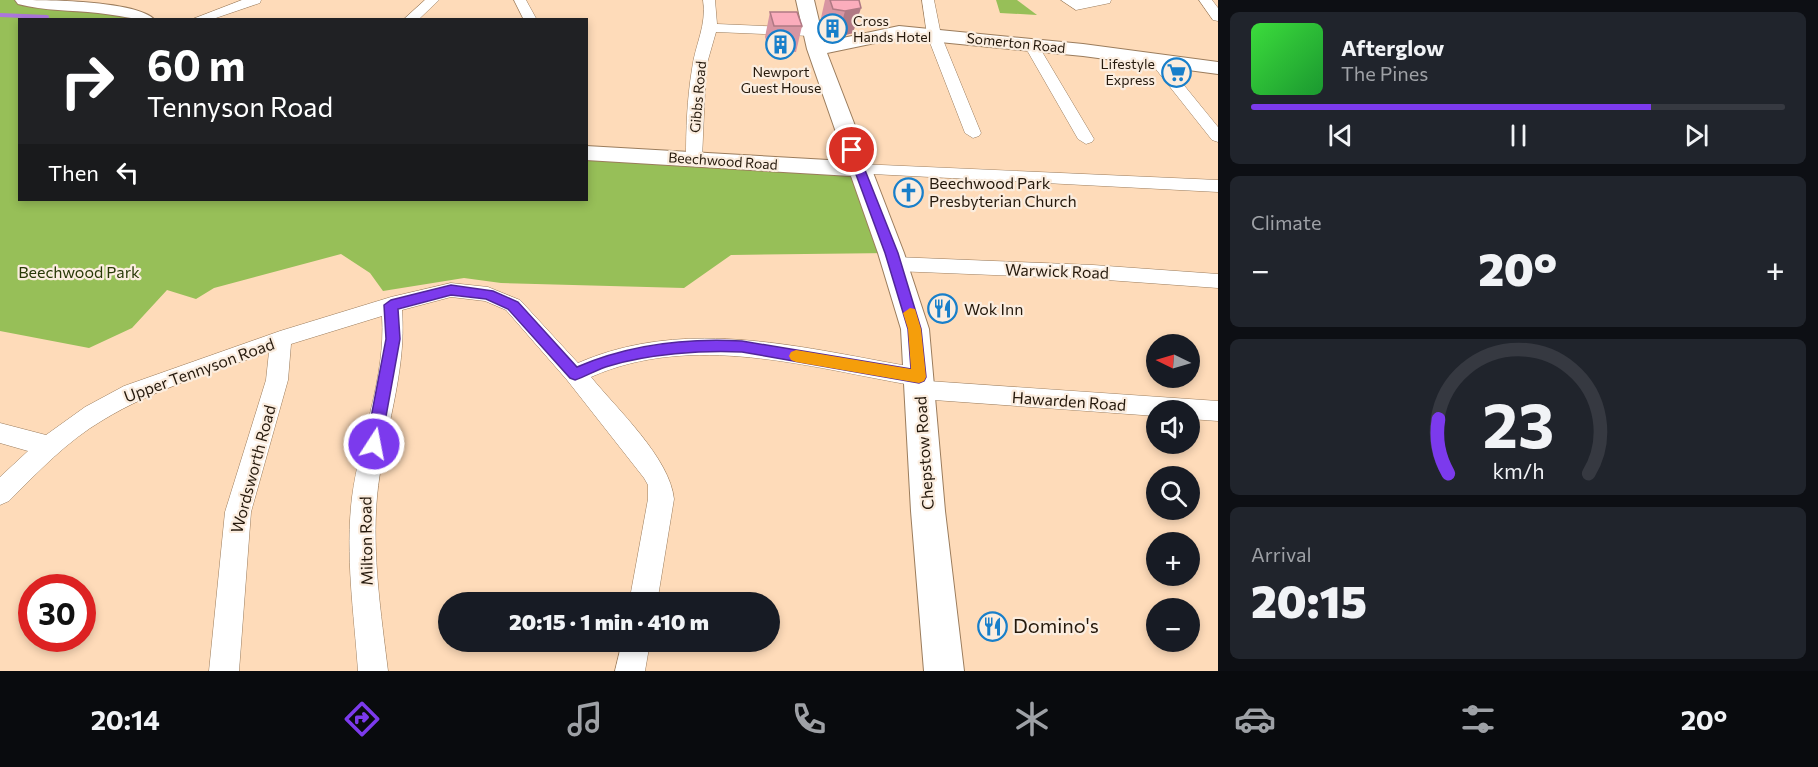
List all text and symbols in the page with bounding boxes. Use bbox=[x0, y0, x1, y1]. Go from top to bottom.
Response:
place label: Cross Hands Hotel bbox=[853, 12, 931, 45]
building icon: Cross Hands Hotel bbox=[816, 13, 848, 45]
building icon: Newport Guest House bbox=[765, 29, 797, 61]
street label: Somerton Road bbox=[966, 29, 1066, 56]
text: Afterglow bbox=[1341, 34, 1444, 61]
text: 60 m bbox=[147, 38, 246, 90]
icon: right bbox=[48, 42, 126, 120]
place label: Lifestyle Express bbox=[1101, 55, 1155, 88]
supermarket icon: Lifestyle Express bbox=[1160, 56, 1192, 88]
street label: Gibbs Road bbox=[686, 60, 709, 134]
text: The Pines bbox=[1341, 61, 1428, 85]
place label: Newport Guest House bbox=[741, 63, 821, 96]
text: Tennyson Road bbox=[147, 90, 333, 123]
icon: previous bbox=[1324, 119, 1357, 152]
icon: pause bbox=[1502, 119, 1535, 152]
icon: next bbox=[1680, 119, 1713, 152]
pin bbox=[826, 124, 877, 175]
icon: arrive bbox=[835, 133, 868, 166]
street label: Beechwood Road bbox=[668, 148, 778, 173]
icon: left bbox=[111, 156, 144, 189]
text: Then bbox=[48, 159, 99, 186]
place label: Beechwood Park Presbyterian Church bbox=[929, 173, 1077, 210]
church icon: Beechwood Park Presbyterian Church bbox=[892, 176, 924, 208]
text: Climate bbox=[1251, 210, 1321, 234]
text: 20° bbox=[1478, 240, 1557, 295]
text: − bbox=[1251, 248, 1270, 289]
text: + bbox=[1766, 248, 1785, 289]
street label: Warwick Road bbox=[1005, 259, 1109, 282]
park label: Beechwood Park bbox=[18, 262, 140, 281]
restaurant icon: Wok Inn bbox=[927, 293, 959, 325]
place label: Wok Inn bbox=[964, 299, 1023, 318]
street label: Upper Tennyson Road bbox=[121, 333, 277, 406]
north arrow bbox=[1146, 334, 1200, 388]
map controls bbox=[1146, 334, 1200, 652]
text: 23 bbox=[1482, 386, 1554, 462]
street label: Hawarden Road bbox=[1011, 387, 1127, 414]
street label: Chepstow Road bbox=[910, 395, 937, 511]
button: sound bbox=[1146, 400, 1200, 454]
street label: Wordsworth Road bbox=[226, 403, 279, 535]
position arrow bbox=[342, 412, 406, 476]
text: km/h bbox=[1492, 458, 1544, 484]
button: search bbox=[1146, 466, 1200, 520]
street label: Milton Road bbox=[355, 496, 376, 586]
button: + bbox=[1146, 532, 1200, 586]
text: Arrival bbox=[1251, 542, 1312, 566]
text: 20:15 bbox=[1251, 572, 1367, 627]
speed limit sign: 30 bbox=[18, 574, 96, 652]
button: − bbox=[1146, 598, 1200, 652]
text: 20:15 · 1 min · 410 m bbox=[509, 608, 709, 635]
restaurant icon: Domino's bbox=[976, 610, 1008, 642]
place label: Domino's bbox=[1013, 613, 1099, 637]
icon: directions bbox=[341, 698, 383, 740]
icon: music bbox=[564, 698, 606, 740]
icon: phone bbox=[788, 698, 830, 740]
icon: climate bbox=[1011, 698, 1053, 740]
icon: car bbox=[1234, 698, 1276, 740]
icon: filters bbox=[1457, 698, 1499, 740]
text: 20:14 bbox=[91, 703, 160, 736]
text: 20° bbox=[1681, 703, 1727, 736]

